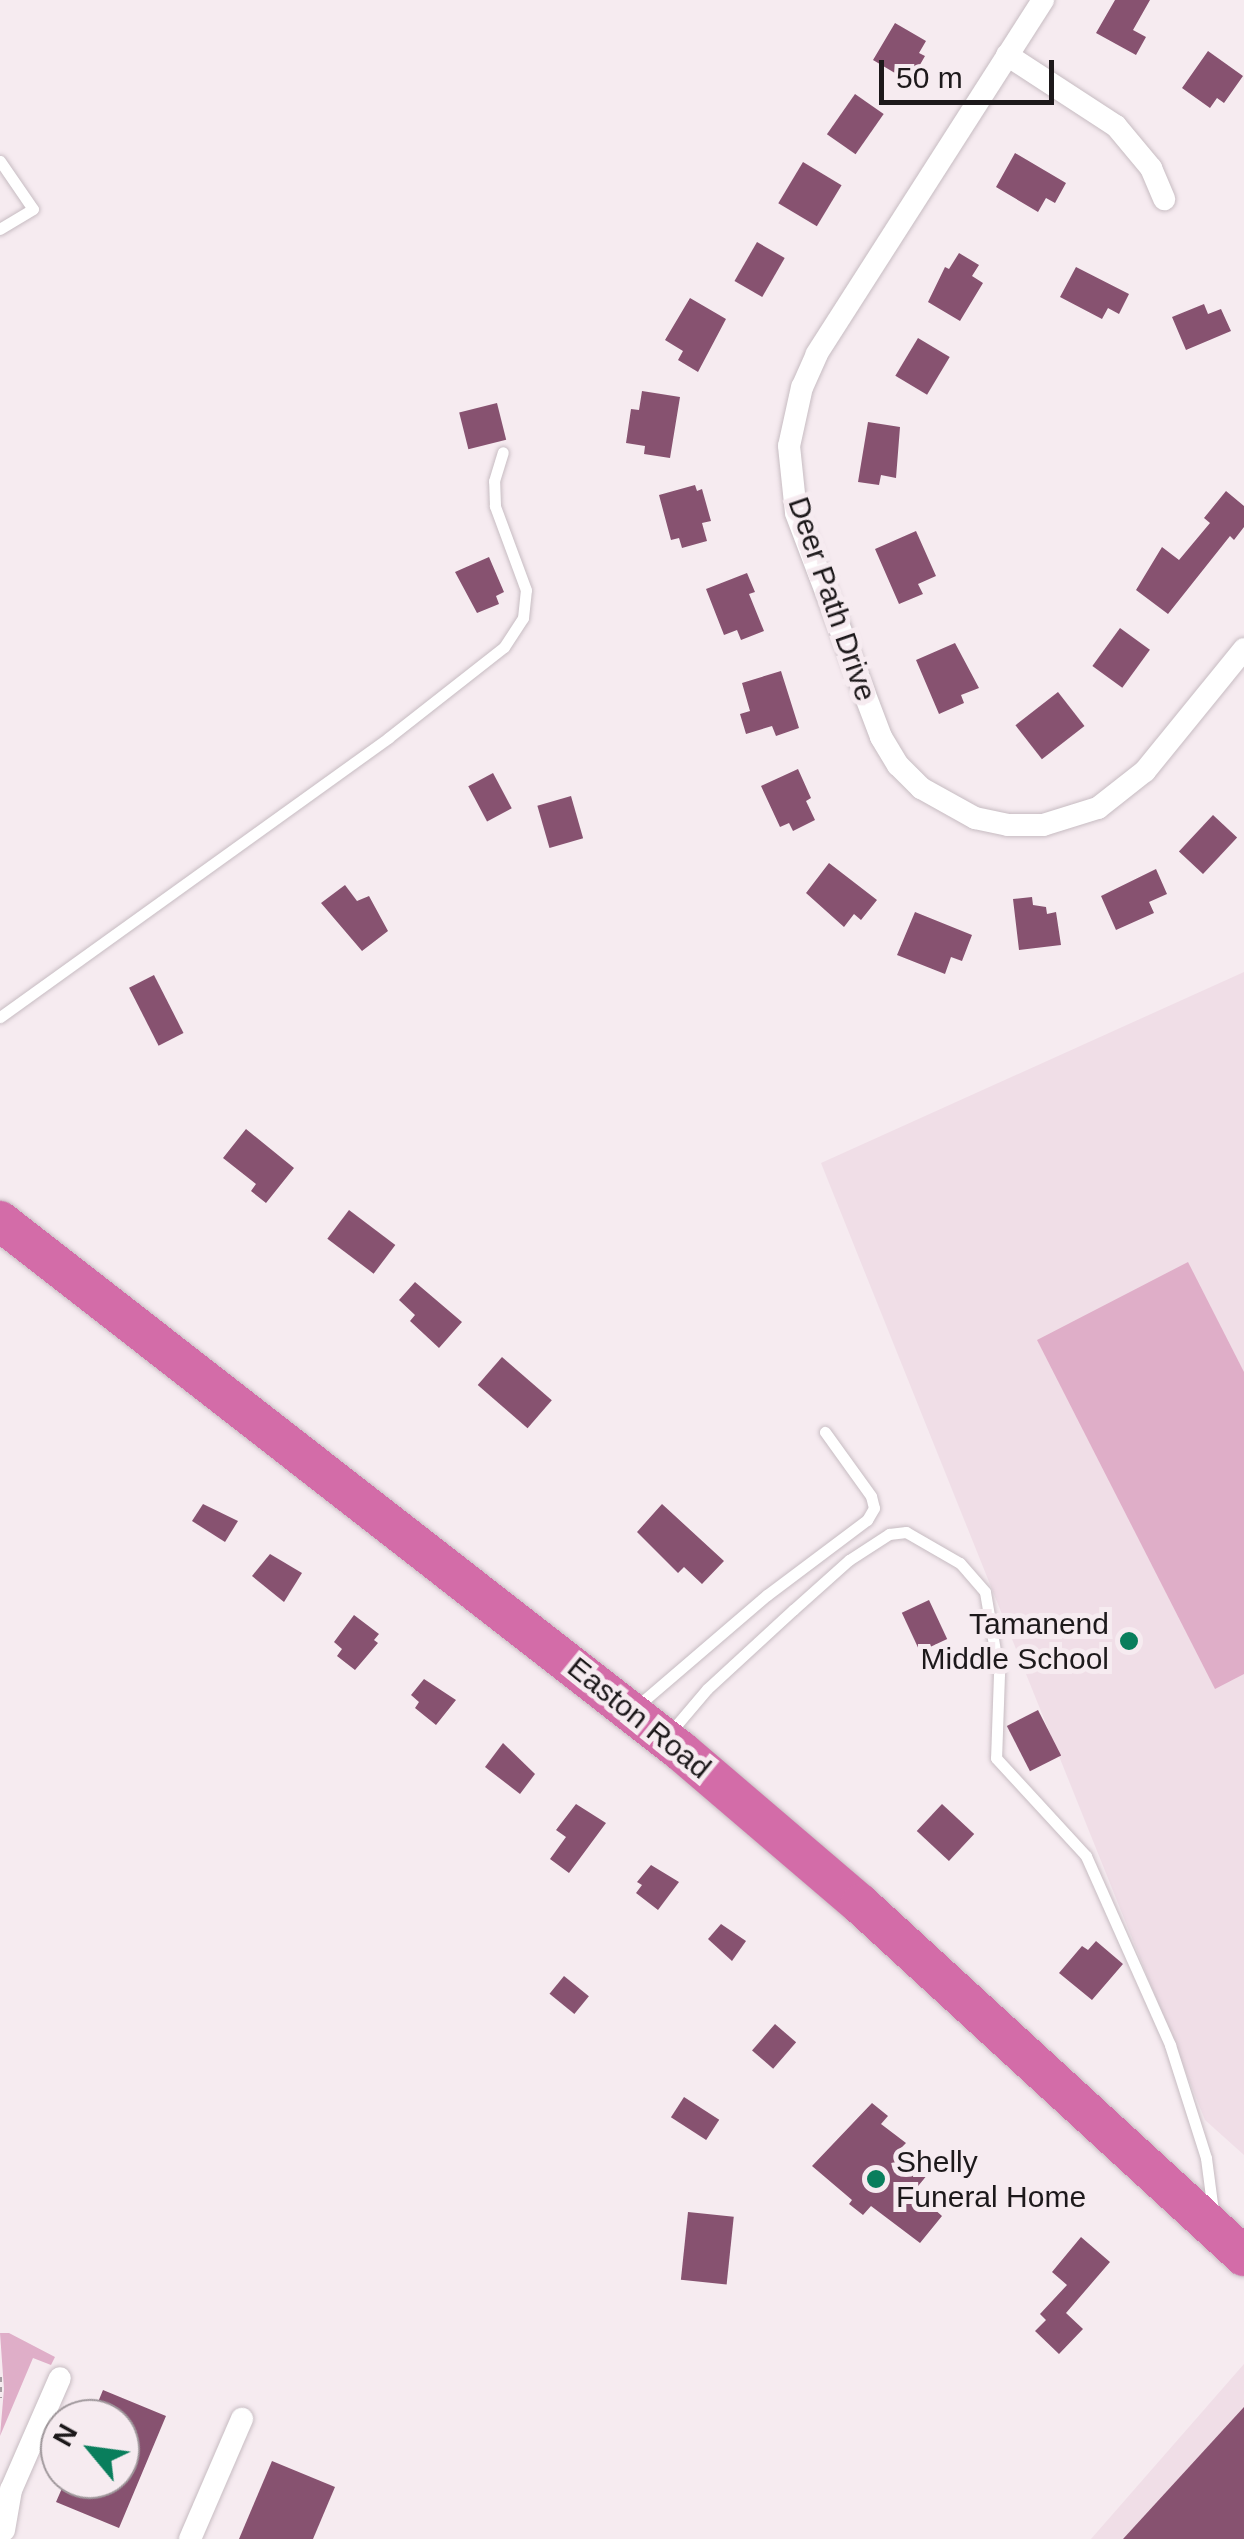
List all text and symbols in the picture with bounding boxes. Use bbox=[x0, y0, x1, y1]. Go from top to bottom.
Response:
scale bar bbox=[884, 40, 1059, 102]
text: 50 m bbox=[896, 61, 963, 94]
street label: Deer Path Drive bbox=[780, 492, 884, 706]
place label: Tamanend Middle School bbox=[921, 1606, 1109, 1676]
marker: Tamanend Middle School bbox=[1118, 1630, 1140, 1652]
street label: Easton Road bbox=[560, 1649, 718, 1787]
place label: Shelly Funeral Home bbox=[896, 2144, 1086, 2214]
marker: Shelly Funeral Home bbox=[865, 2168, 887, 2190]
north arrow bbox=[40, 2399, 140, 2499]
text: N bbox=[47, 2419, 84, 2452]

